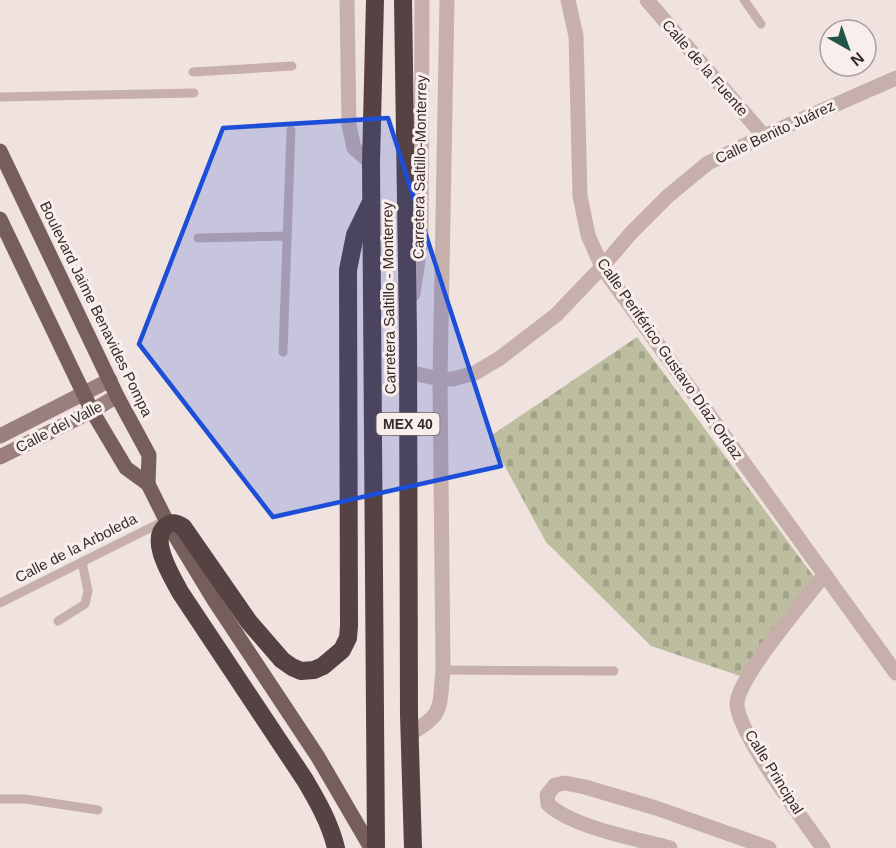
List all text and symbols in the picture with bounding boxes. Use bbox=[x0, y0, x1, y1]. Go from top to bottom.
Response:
street label: Calle de la Fuente bbox=[659, 16, 752, 119]
north arrow bbox=[818, 18, 878, 78]
text: N bbox=[847, 49, 867, 69]
street label: Carretera Saltillo-Monterrey bbox=[409, 74, 430, 259]
street label: Calle Benito Juárez bbox=[712, 96, 837, 167]
street label: Boulevard Jaime Benavides Pompa bbox=[37, 198, 156, 420]
street label: Carretera Saltillo - Monterrey bbox=[378, 201, 399, 394]
street label: Calle Periférico Gustavo Díaz Ordaz bbox=[594, 255, 747, 463]
street label: Calle del Valle bbox=[13, 397, 105, 456]
road number: MEX 40 bbox=[376, 413, 440, 435]
street label: Calle de la Arboleda bbox=[12, 509, 140, 586]
street label: Calle Principal bbox=[742, 727, 807, 817]

